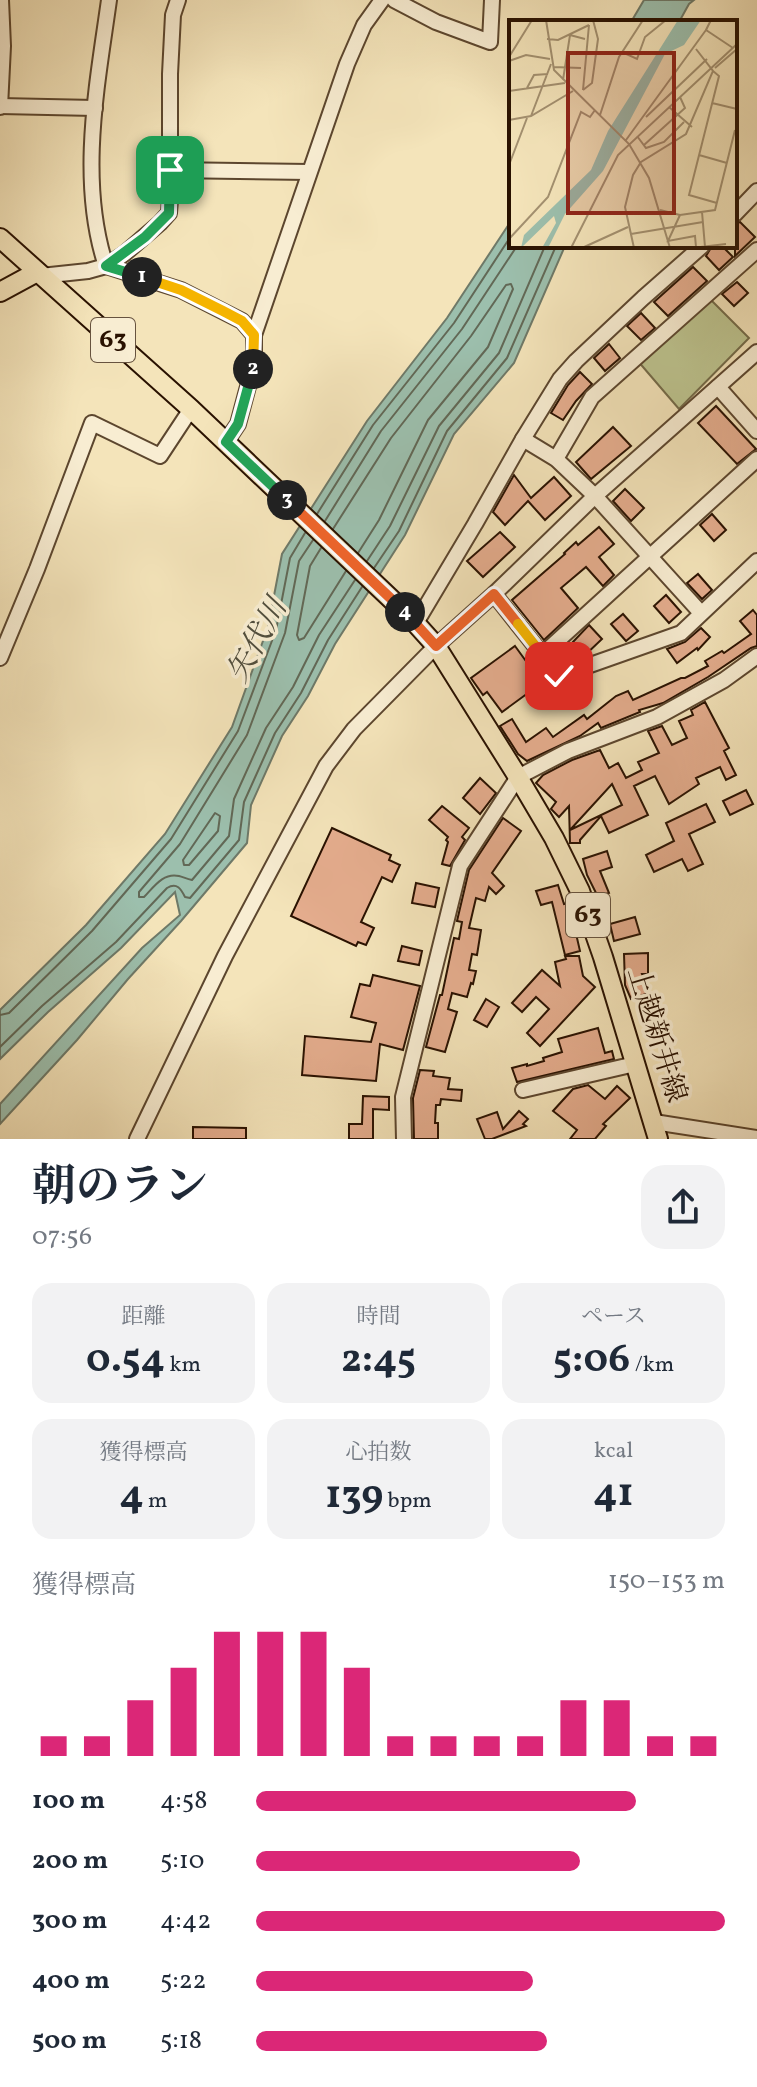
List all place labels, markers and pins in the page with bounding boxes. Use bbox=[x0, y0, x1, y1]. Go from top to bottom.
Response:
pin bbox=[136, 136, 204, 204]
pin: 1 bbox=[122, 257, 162, 297]
pin: 2 bbox=[233, 349, 273, 389]
pin: 3 bbox=[267, 480, 307, 520]
pin: 4 bbox=[385, 592, 425, 632]
pin bbox=[525, 642, 593, 710]

